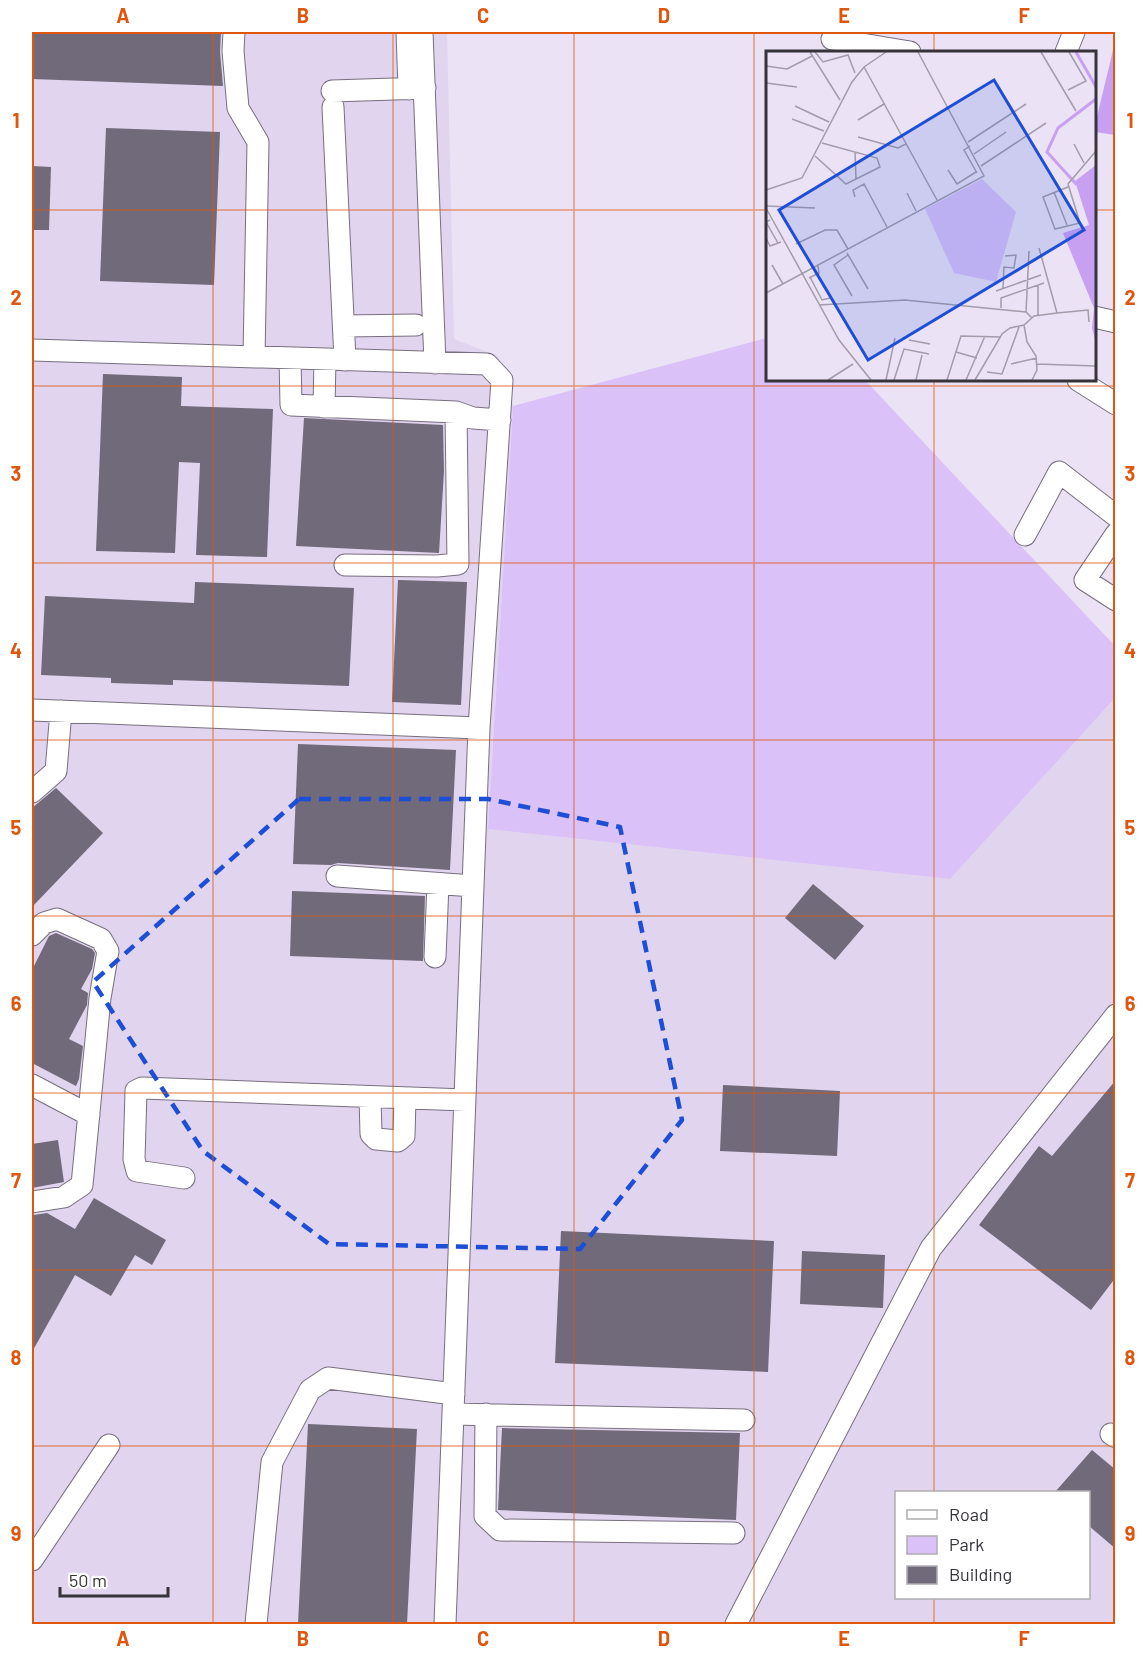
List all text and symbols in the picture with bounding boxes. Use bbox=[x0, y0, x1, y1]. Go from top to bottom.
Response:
text: A bbox=[116, 3, 130, 27]
text: B bbox=[297, 3, 309, 27]
text: C bbox=[477, 3, 489, 27]
text: D bbox=[658, 3, 670, 27]
text: E bbox=[838, 3, 850, 27]
text: F bbox=[1018, 3, 1030, 27]
inset map bbox=[766, 51, 1096, 381]
text: 1 bbox=[12, 108, 20, 132]
text: 1 bbox=[1126, 108, 1134, 132]
text: 2 bbox=[10, 285, 22, 309]
text: 2 bbox=[1124, 285, 1136, 309]
text: 3 bbox=[11, 461, 21, 485]
text: 3 bbox=[1125, 461, 1135, 485]
text: 4 bbox=[10, 638, 22, 662]
text: 4 bbox=[1124, 638, 1136, 662]
text: 5 bbox=[11, 815, 22, 839]
text: 5 bbox=[1125, 815, 1136, 839]
text: 6 bbox=[11, 991, 22, 1015]
text: 6 bbox=[1125, 991, 1136, 1015]
text: 7 bbox=[11, 1168, 21, 1192]
text: 7 bbox=[1125, 1168, 1135, 1192]
text: 8 bbox=[11, 1345, 22, 1369]
text: 8 bbox=[1125, 1345, 1136, 1369]
legend bbox=[895, 1491, 1090, 1599]
text: Road bbox=[949, 1503, 989, 1525]
text: 9 bbox=[11, 1521, 21, 1545]
text: 9 bbox=[1125, 1521, 1135, 1545]
text: Park bbox=[949, 1533, 984, 1555]
scale bar bbox=[60, 1560, 168, 1598]
text: Building bbox=[949, 1563, 1012, 1585]
text: 50 m bbox=[69, 1569, 107, 1591]
text: A bbox=[116, 1626, 130, 1650]
text: B bbox=[297, 1626, 309, 1650]
text: C bbox=[477, 1626, 489, 1650]
text: D bbox=[658, 1626, 670, 1650]
text: E bbox=[838, 1626, 850, 1650]
text: F bbox=[1018, 1626, 1030, 1650]

